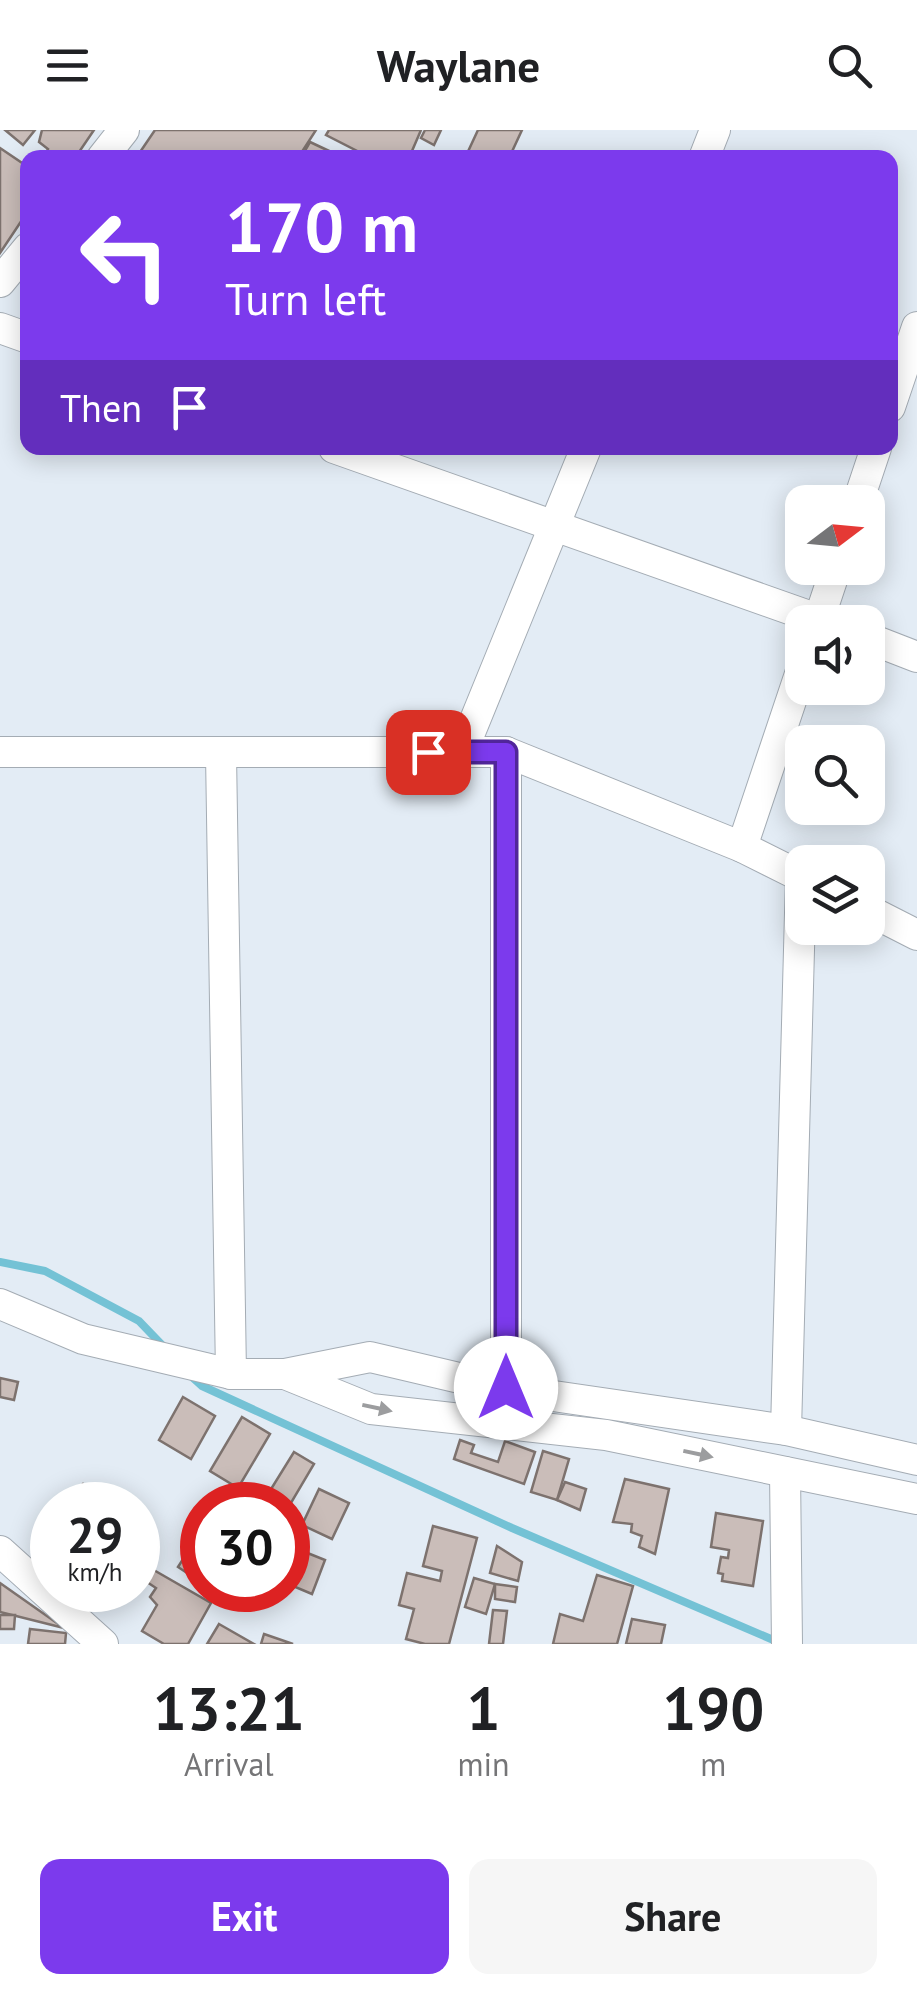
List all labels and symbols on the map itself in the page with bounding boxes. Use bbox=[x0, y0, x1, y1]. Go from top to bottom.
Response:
north arrow bbox=[785, 485, 885, 585]
pin bbox=[386, 710, 471, 795]
position arrow bbox=[454, 1336, 558, 1440]
one-way arrow bbox=[361, 1400, 392, 1416]
one-way arrow bbox=[683, 1447, 714, 1462]
speed limit sign: 30 bbox=[180, 1482, 310, 1612]

